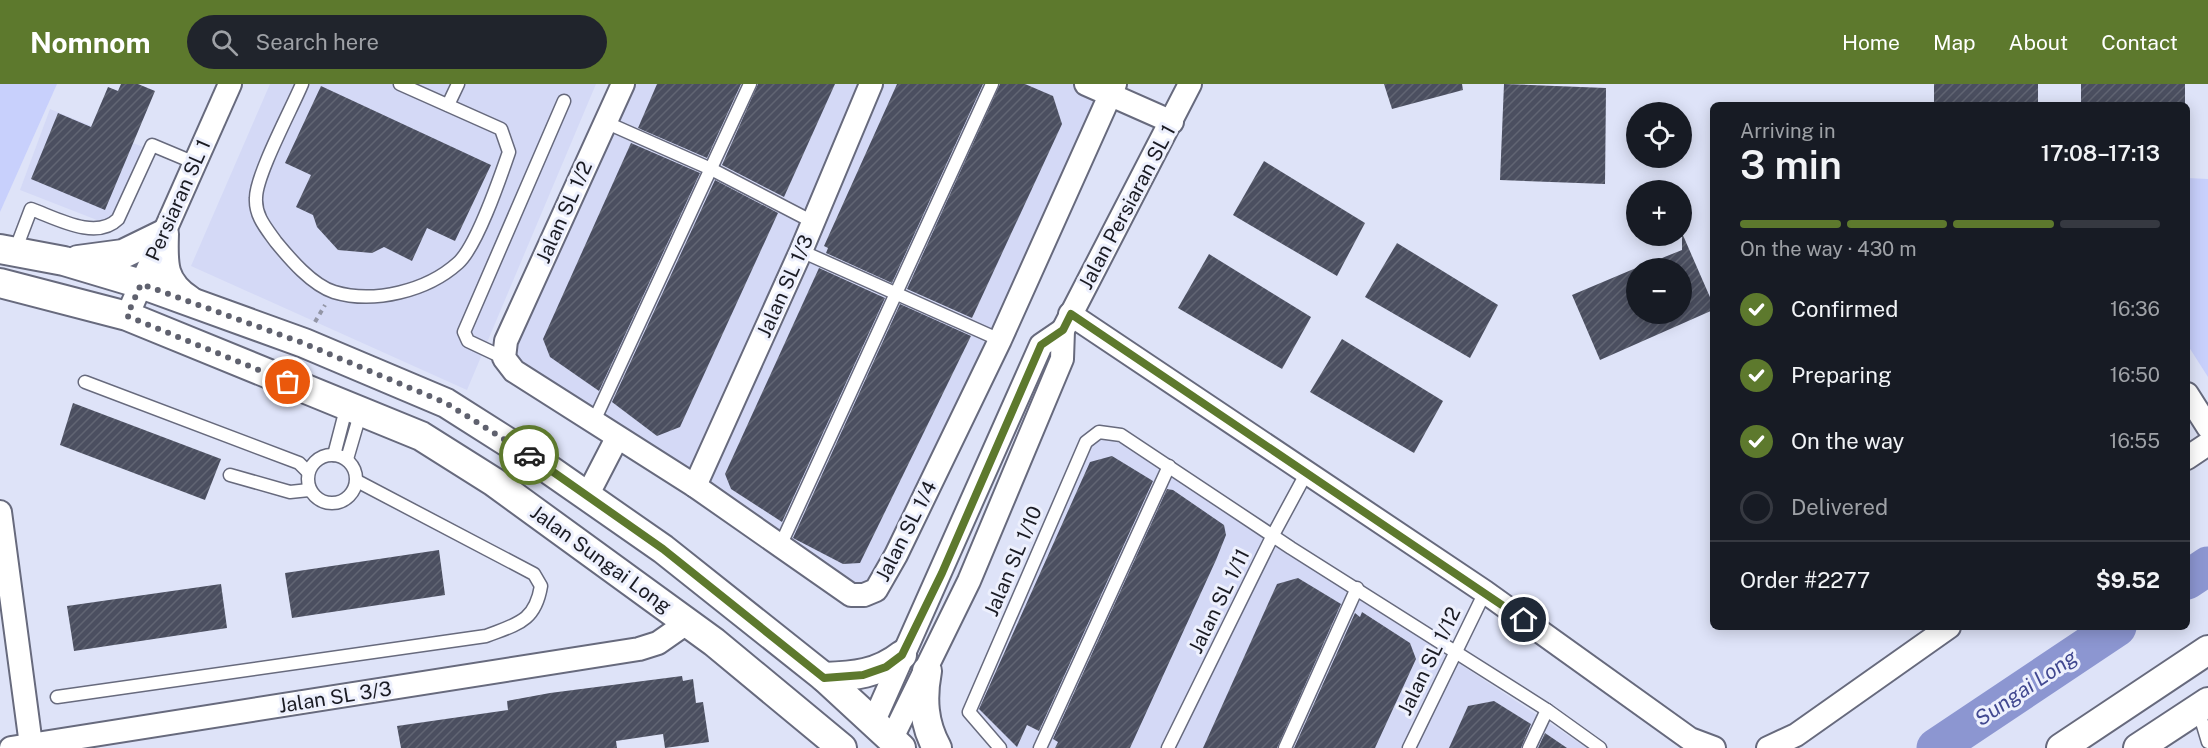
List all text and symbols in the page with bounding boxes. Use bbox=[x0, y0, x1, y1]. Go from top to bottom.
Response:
search box bbox=[187, 15, 607, 69]
text: Nomnom bbox=[30, 26, 151, 59]
icon: search bbox=[208, 26, 241, 59]
text: Search here bbox=[256, 29, 379, 55]
text: Home bbox=[1842, 30, 1900, 55]
text: Map bbox=[1933, 30, 1976, 55]
text: About bbox=[2009, 30, 2068, 55]
text: Contact bbox=[2101, 30, 2178, 55]
map controls bbox=[1626, 102, 1692, 324]
button: locate bbox=[1626, 102, 1692, 168]
text: Arriving in bbox=[1740, 119, 1835, 143]
street label: Jalan Persiaran SL 1 bbox=[1073, 121, 1181, 293]
street label: Persiaran SL 1 bbox=[140, 135, 216, 265]
text: 17:08–17:13 bbox=[2041, 140, 2160, 166]
text: 3 min bbox=[1740, 142, 1842, 188]
street label: Jalan SL 1/2 bbox=[531, 157, 597, 267]
button: + bbox=[1626, 180, 1692, 246]
street label: Jalan SL 1/3 bbox=[752, 231, 818, 341]
text: On the way · 430 m bbox=[1740, 237, 1917, 261]
button: − bbox=[1626, 258, 1692, 324]
icon: check bbox=[1740, 293, 1773, 326]
text: Confirmed bbox=[1791, 296, 1898, 322]
text: 16:36 bbox=[2110, 297, 2160, 321]
pin bbox=[262, 356, 313, 407]
icon: check bbox=[1740, 359, 1773, 392]
text: Preparing bbox=[1791, 362, 1892, 388]
text: 16:50 bbox=[2110, 363, 2160, 387]
icon: bag bbox=[271, 365, 304, 398]
courier bbox=[499, 425, 559, 485]
icon: check bbox=[1740, 425, 1773, 458]
text: On the way bbox=[1791, 428, 1904, 454]
text: 16:55 bbox=[2109, 429, 2160, 453]
icon: car bbox=[513, 439, 546, 472]
street label: Jalan SL 1/4 bbox=[870, 477, 942, 585]
text: Delivered bbox=[1791, 494, 1888, 520]
street label: Jalan Sungai Long bbox=[526, 500, 676, 618]
street label: Jalan SL 1/10 bbox=[979, 502, 1047, 620]
street label: Jalan SL 1/11 bbox=[1183, 545, 1255, 657]
text: Order #2277 bbox=[1740, 567, 1870, 593]
text: $9.52 bbox=[2096, 567, 2160, 593]
pin bbox=[1498, 594, 1549, 645]
street label: Jalan SL 1/12 bbox=[1393, 603, 1465, 719]
icon: home bbox=[1507, 603, 1540, 636]
water label: Sungai Long bbox=[1970, 644, 2082, 731]
street label: Jalan SL 3/3 bbox=[277, 676, 393, 718]

